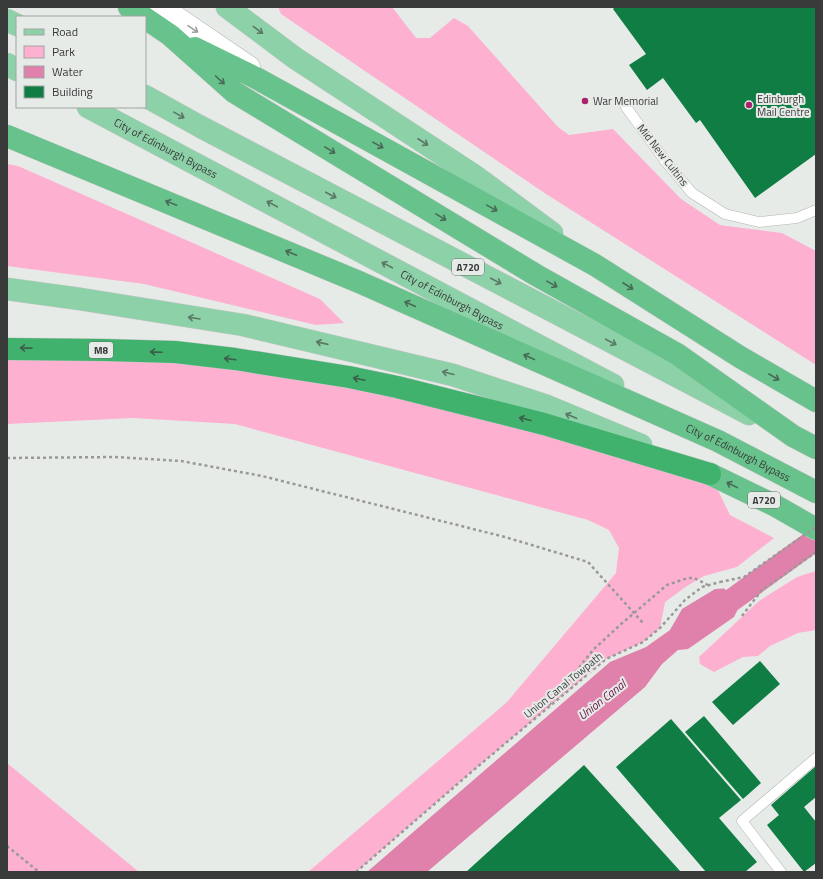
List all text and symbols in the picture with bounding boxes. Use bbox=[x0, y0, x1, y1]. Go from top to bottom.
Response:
legend bbox=[16, 16, 146, 108]
text: Road bbox=[52, 22, 78, 41]
one-way arrow bbox=[187, 25, 198, 33]
one-way arrow bbox=[252, 26, 263, 35]
text: Park bbox=[52, 42, 75, 61]
text: Water bbox=[52, 62, 83, 81]
one-way arrow bbox=[215, 75, 225, 84]
text: Building bbox=[52, 82, 93, 101]
place label: Edinburgh Mail Centre bbox=[757, 91, 810, 120]
place label: War Memorial bbox=[593, 93, 658, 109]
marker: War Memorial bbox=[580, 96, 590, 106]
marker: Edinburgh Mail Centre bbox=[744, 100, 754, 110]
one-way arrow bbox=[173, 112, 185, 119]
street label: City of Edinburgh Bypass bbox=[111, 114, 220, 182]
street label: Mid New Cultins bbox=[634, 120, 692, 190]
one-way arrow bbox=[418, 138, 429, 147]
one-way arrow bbox=[372, 142, 384, 150]
one-way arrow bbox=[324, 146, 335, 154]
one-way arrow bbox=[325, 192, 337, 200]
one-way arrow bbox=[165, 199, 177, 207]
one-way arrow bbox=[266, 200, 278, 207]
one-way arrow bbox=[486, 205, 498, 213]
one-way arrow bbox=[435, 214, 447, 222]
one-way arrow bbox=[285, 249, 297, 256]
road number: A720 bbox=[452, 259, 484, 275]
one-way arrow bbox=[381, 261, 393, 268]
street label: City of Edinburgh Bypass bbox=[398, 266, 507, 334]
one-way arrow bbox=[490, 278, 502, 286]
one-way arrow bbox=[546, 281, 558, 288]
one-way arrow bbox=[622, 282, 634, 290]
one-way arrow bbox=[405, 300, 417, 308]
one-way arrow bbox=[188, 313, 201, 321]
one-way arrow bbox=[605, 338, 617, 346]
one-way arrow bbox=[316, 339, 329, 347]
road number: M8 bbox=[89, 342, 113, 358]
one-way arrow bbox=[20, 345, 33, 352]
one-way arrow bbox=[150, 348, 163, 355]
one-way arrow bbox=[524, 353, 536, 360]
one-way arrow bbox=[224, 355, 237, 363]
one-way arrow bbox=[442, 369, 455, 377]
one-way arrow bbox=[768, 373, 780, 381]
one-way arrow bbox=[353, 374, 366, 382]
one-way arrow bbox=[565, 411, 577, 419]
one-way arrow bbox=[519, 415, 532, 423]
street label: City of Edinburgh Bypass bbox=[683, 420, 793, 485]
one-way arrow bbox=[726, 480, 738, 488]
road number: A720 bbox=[748, 492, 780, 508]
street label: Union Canal Towpath bbox=[521, 649, 605, 721]
water label: Union Canal bbox=[575, 677, 629, 723]

